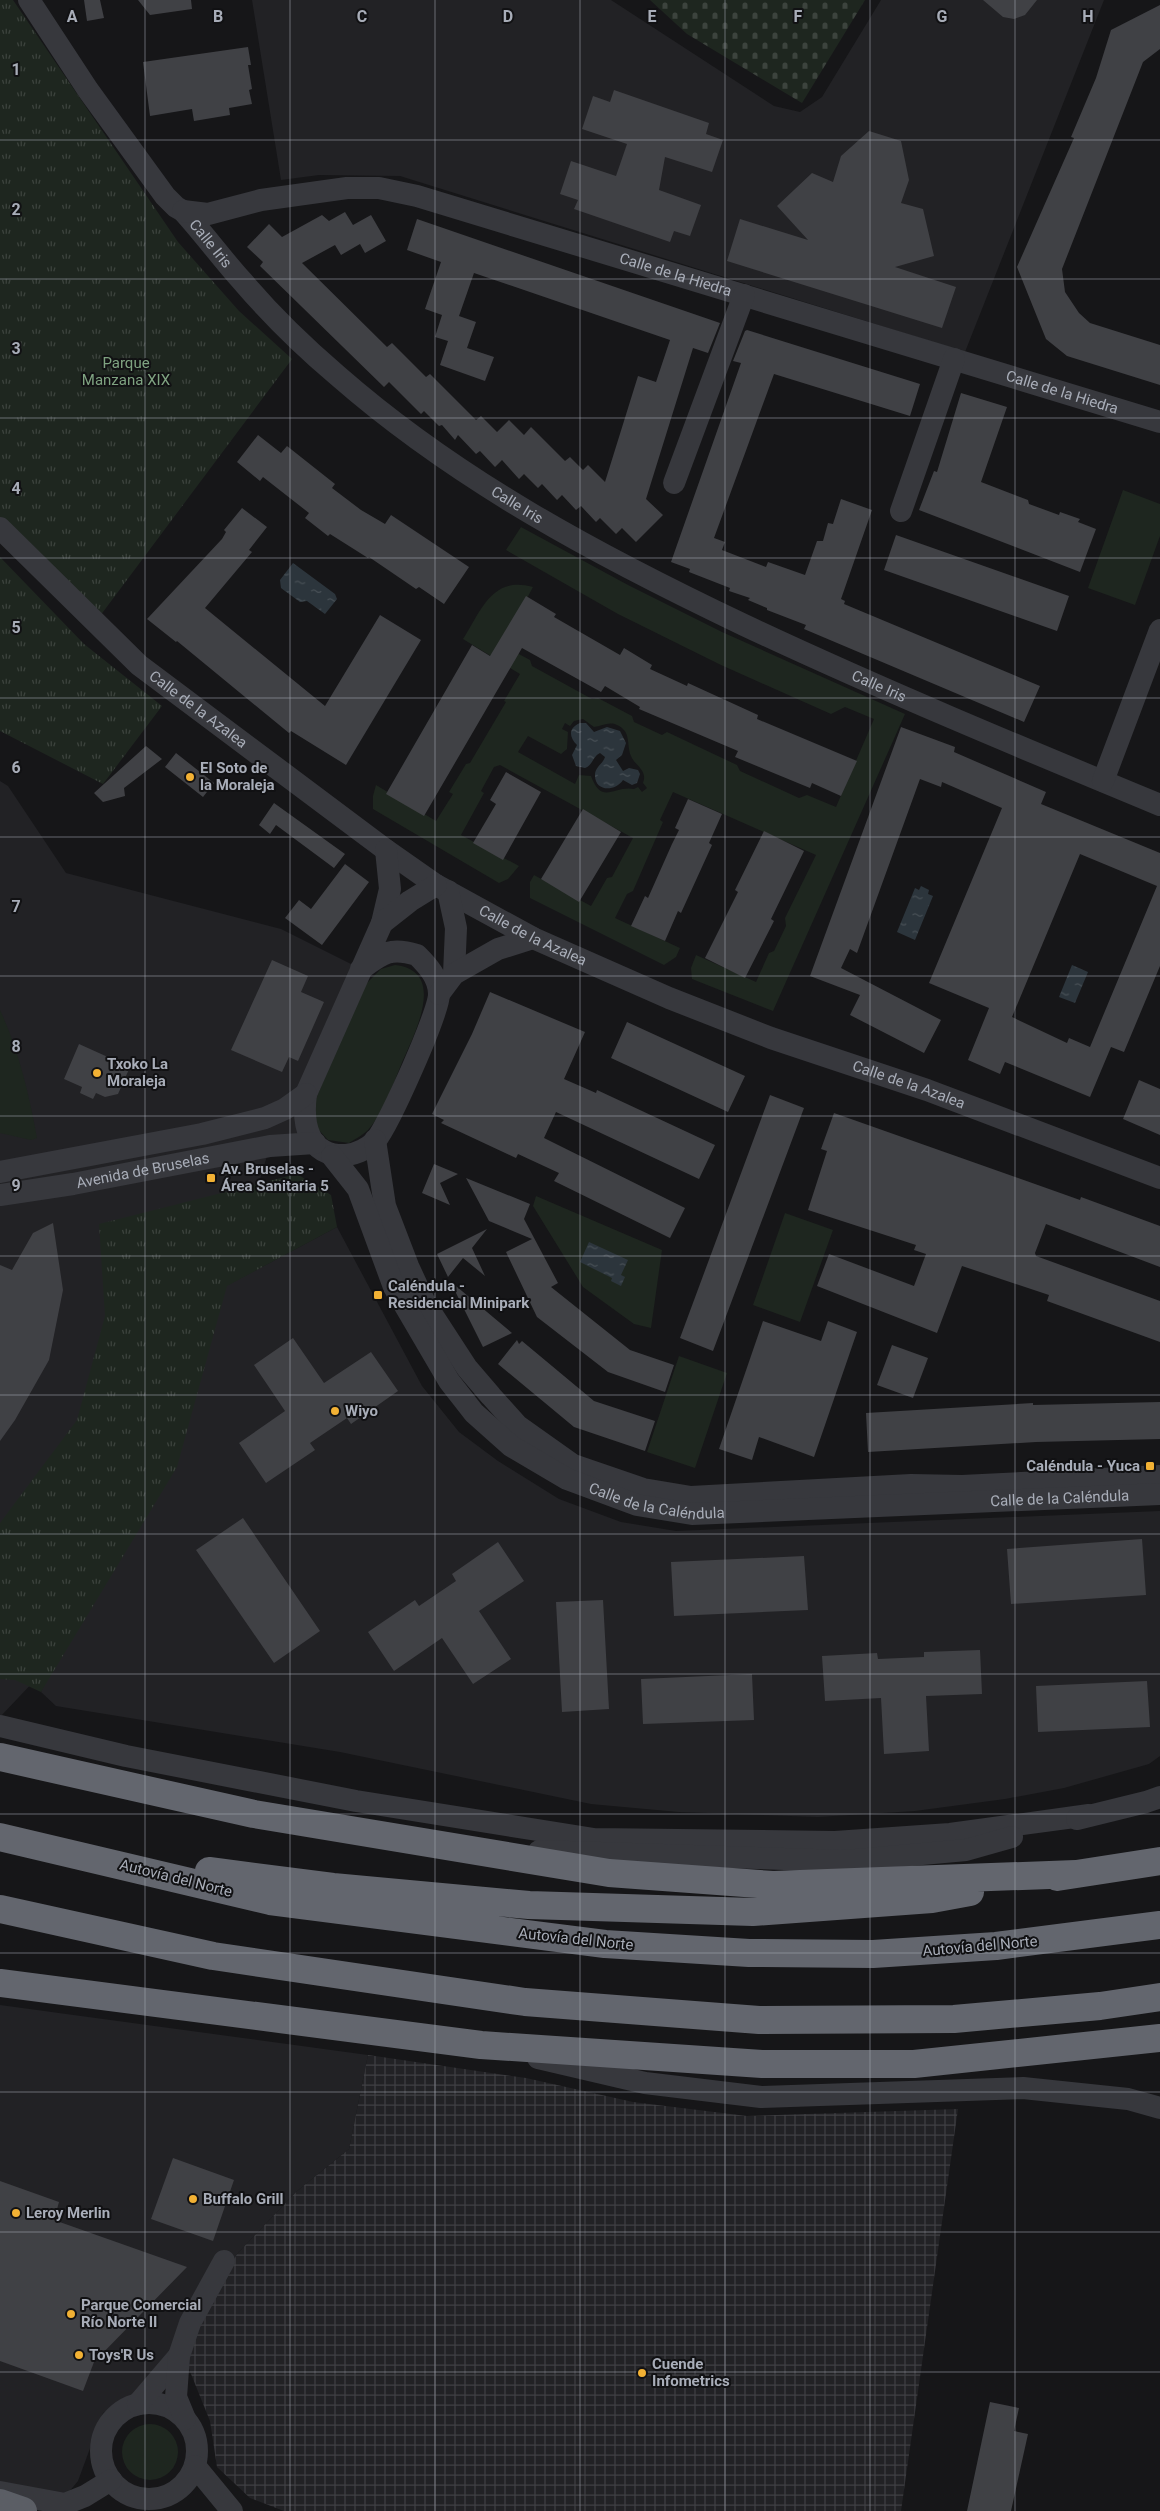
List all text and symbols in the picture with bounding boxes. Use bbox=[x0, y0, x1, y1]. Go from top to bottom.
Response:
text: A bbox=[67, 7, 78, 26]
text: B bbox=[213, 7, 223, 26]
text: C bbox=[357, 7, 367, 26]
text: D bbox=[503, 7, 513, 26]
text: E bbox=[648, 7, 657, 26]
text: F bbox=[794, 7, 803, 26]
text: G bbox=[937, 7, 948, 26]
text: H bbox=[1082, 7, 1094, 26]
text: 1 bbox=[11, 60, 21, 79]
text: 2 bbox=[11, 200, 21, 219]
street label: Calle Iris bbox=[185, 216, 236, 272]
street label: Calle de la Hiedra bbox=[617, 249, 734, 300]
text: 3 bbox=[11, 339, 21, 358]
park label: Parque Manzana XIX bbox=[82, 354, 171, 389]
street label: Calle de la Hiedra bbox=[1004, 367, 1120, 418]
text: 4 bbox=[11, 479, 21, 498]
street label: Calle Iris bbox=[488, 482, 546, 528]
text: 5 bbox=[11, 618, 21, 637]
street label: Calle Iris bbox=[849, 666, 909, 706]
street label: Calle de la Azalea bbox=[145, 667, 251, 752]
text: 6 bbox=[11, 758, 21, 777]
place label: El Soto de la Moraleja bbox=[200, 759, 275, 794]
marker: El Soto de la Moraleja bbox=[184, 771, 196, 783]
text: 7 bbox=[11, 897, 21, 916]
street label: Calle de la Azalea bbox=[476, 901, 589, 970]
text: 8 bbox=[11, 1037, 21, 1056]
place label: Txoko La Moraleja bbox=[107, 1055, 168, 1090]
street label: Calle de la Azalea bbox=[850, 1057, 968, 1113]
marker: Txoko La Moraleja bbox=[91, 1067, 103, 1079]
street label: Avenida de Bruselas bbox=[75, 1149, 211, 1192]
place label: Av. Bruselas - Área Sanitaria 5 bbox=[221, 1160, 329, 1195]
marker: Av. Bruselas - Área Sanitaria 5 bbox=[205, 1172, 217, 1184]
text: 9 bbox=[11, 1176, 21, 1195]
place label: Caléndula - Residencial Minipark bbox=[388, 1277, 530, 1312]
marker: Caléndula - Residencial Minipark bbox=[372, 1289, 384, 1301]
place label: Wiyo bbox=[345, 1402, 378, 1420]
marker: Wiyo bbox=[329, 1405, 341, 1417]
place label: Caléndula - Yuca bbox=[1026, 1457, 1140, 1475]
marker: Caléndula - Yuca bbox=[1144, 1460, 1156, 1472]
street label: Calle de la Caléndula bbox=[586, 1479, 725, 1524]
street label: Calle de la Caléndula bbox=[990, 1486, 1130, 1510]
street label: Autovía del Norte bbox=[118, 1855, 234, 1901]
street label: Autovía del Norte bbox=[518, 1924, 634, 1954]
street label: Autovía del Norte bbox=[922, 1932, 1038, 1960]
place label: Buffalo Grill bbox=[203, 2190, 284, 2208]
marker: Buffalo Grill bbox=[187, 2193, 199, 2205]
place label: Leroy Merlin bbox=[26, 2204, 110, 2222]
marker: Leroy Merlin bbox=[10, 2207, 22, 2219]
place label: Parque Comercial Río Norte II bbox=[81, 2296, 201, 2331]
marker: Parque Comercial Río Norte II bbox=[65, 2308, 77, 2320]
place label: Toys'R Us bbox=[89, 2346, 154, 2364]
marker: Toys'R Us bbox=[73, 2349, 85, 2361]
place label: Cuende Infometrics bbox=[652, 2355, 730, 2390]
marker: Cuende Infometrics bbox=[636, 2367, 648, 2379]

